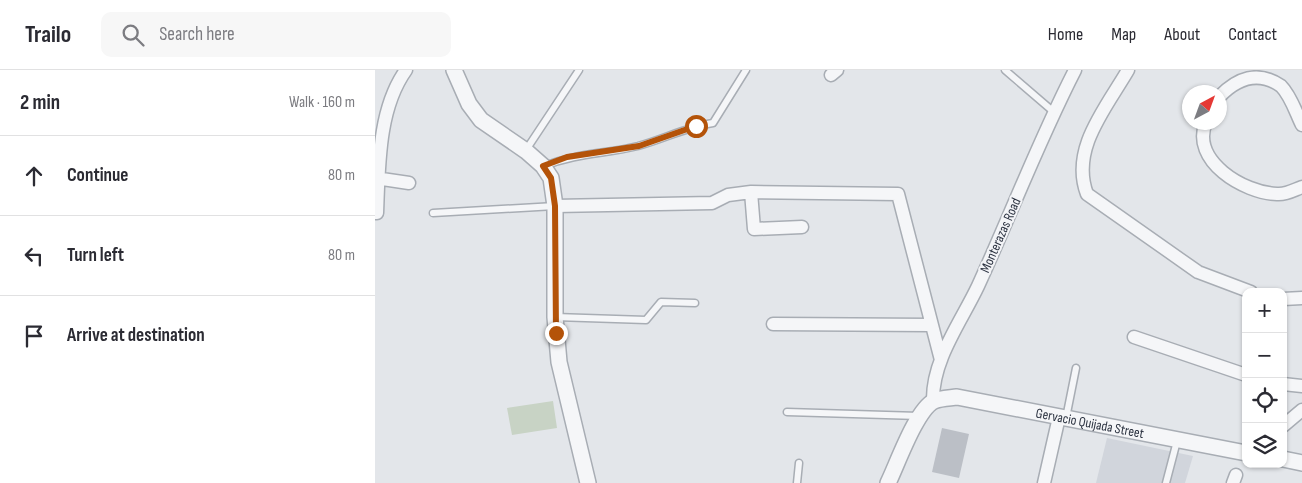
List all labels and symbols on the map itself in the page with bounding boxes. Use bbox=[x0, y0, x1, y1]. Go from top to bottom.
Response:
north arrow bbox=[1182, 85, 1227, 130]
route start bbox=[685, 115, 708, 138]
street label: Monterazas Road bbox=[976, 195, 1025, 275]
route end bbox=[545, 322, 568, 345]
street label: Gervacio Quijada Street bbox=[1034, 404, 1146, 442]

